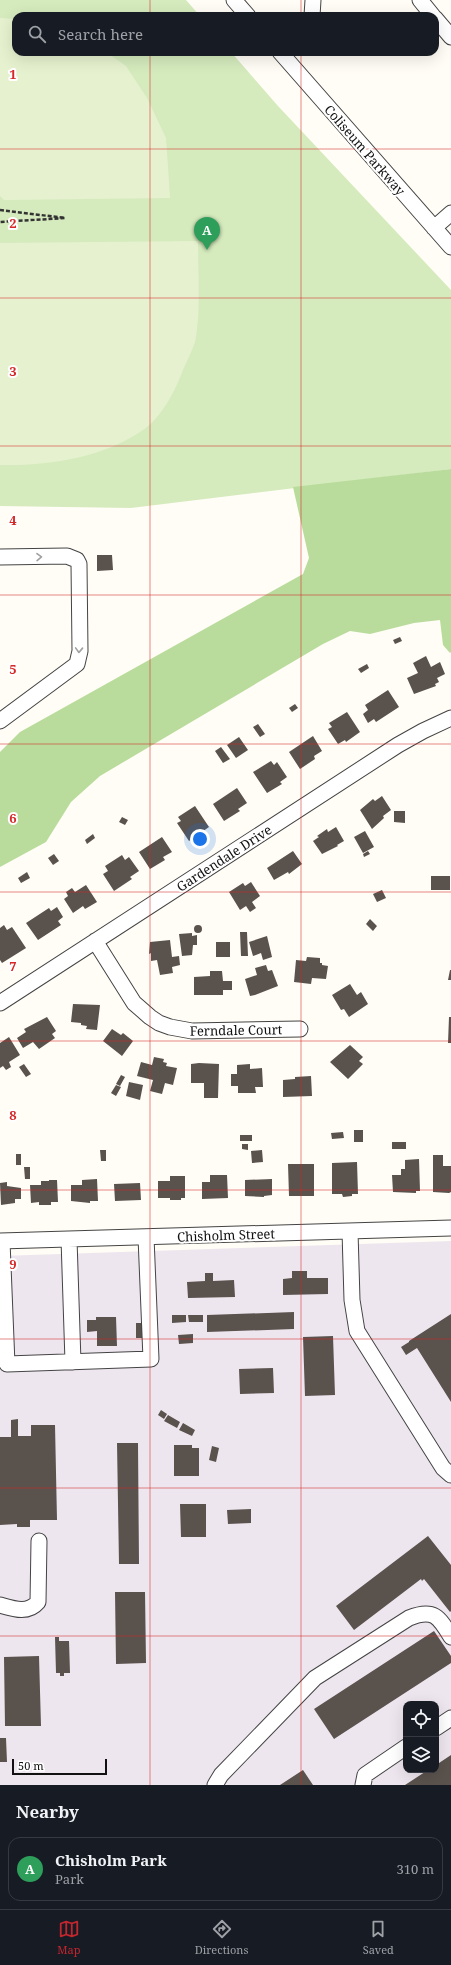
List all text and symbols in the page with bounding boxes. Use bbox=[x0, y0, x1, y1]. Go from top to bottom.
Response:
search box bbox=[12, 12, 439, 56]
icon: search bbox=[26, 23, 48, 45]
text: Search here bbox=[58, 24, 143, 44]
text: 1 bbox=[9, 65, 17, 83]
street label: Coliseum Parkway bbox=[321, 101, 410, 200]
text: 2 bbox=[9, 214, 17, 232]
pin: A bbox=[194, 217, 220, 250]
text: 3 bbox=[9, 362, 17, 380]
text: 4 bbox=[9, 511, 17, 529]
one-way arrow bbox=[36, 552, 42, 561]
one-way arrow bbox=[75, 647, 84, 653]
text: 5 bbox=[9, 660, 17, 678]
text: 6 bbox=[9, 809, 17, 827]
street label: Gardendale Drive bbox=[173, 820, 275, 895]
your location bbox=[190, 829, 210, 849]
text: 7 bbox=[9, 957, 17, 975]
street label: Ferndale Court bbox=[189, 1020, 283, 1040]
text: 8 bbox=[9, 1106, 17, 1124]
street label: Chisholm Street bbox=[177, 1224, 276, 1246]
text: 9 bbox=[9, 1255, 17, 1273]
map controls bbox=[403, 1701, 439, 1773]
button: locate bbox=[403, 1701, 439, 1737]
button: layers bbox=[403, 1737, 439, 1773]
scale bar bbox=[12, 1757, 107, 1776]
text: 50 m bbox=[18, 1758, 44, 1773]
text: Nearby bbox=[16, 1800, 79, 1823]
text: Chisholm Park bbox=[55, 1850, 167, 1870]
text: A bbox=[25, 1860, 35, 1878]
text: 310 m bbox=[397, 1860, 434, 1878]
text: Park bbox=[55, 1870, 84, 1888]
tab: Map bbox=[57, 1918, 80, 1957]
tab: Directions bbox=[195, 1918, 248, 1957]
tab: Saved bbox=[363, 1918, 394, 1957]

